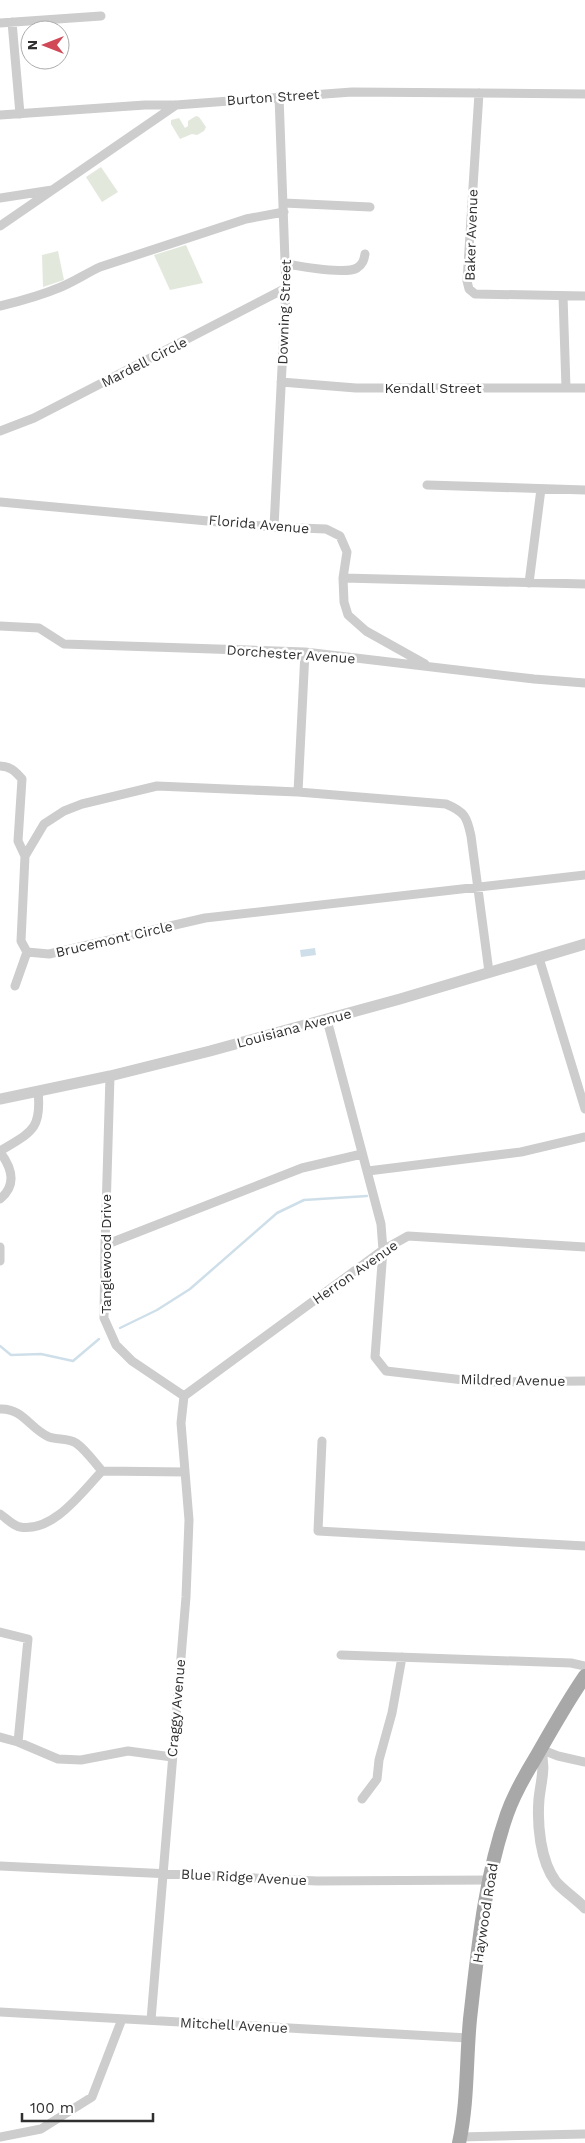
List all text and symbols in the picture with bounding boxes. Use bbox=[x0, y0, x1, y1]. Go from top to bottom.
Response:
north arrow bbox=[20, 20, 70, 70]
text: N bbox=[24, 40, 40, 50]
street label: Burton Street bbox=[226, 86, 320, 108]
street label: Baker Avenue bbox=[461, 189, 481, 281]
street label: Downing Street bbox=[274, 259, 294, 365]
street label: Mardell Circle bbox=[98, 334, 190, 390]
street label: Kendall Street bbox=[384, 380, 482, 396]
street label: Florida Avenue bbox=[208, 512, 310, 536]
street label: Dorchester Avenue bbox=[226, 642, 356, 666]
street label: Brucemont Circle bbox=[54, 918, 174, 960]
street label: Louisiana Avenue bbox=[235, 1005, 353, 1051]
street label: Tanglewood Drive bbox=[98, 1194, 114, 1314]
street label: Herron Avenue bbox=[309, 1237, 401, 1307]
street label: Mildred Avenue bbox=[460, 1371, 566, 1389]
street label: Craggy Avenue bbox=[164, 1658, 188, 1758]
street label: Haywood Road bbox=[469, 1862, 501, 1964]
street label: Blue Ridge Avenue bbox=[181, 1866, 307, 1888]
street label: Mitchell Avenue bbox=[180, 2014, 288, 2036]
scale bar bbox=[22, 2090, 154, 2122]
text: 100 m bbox=[30, 2099, 74, 2117]

